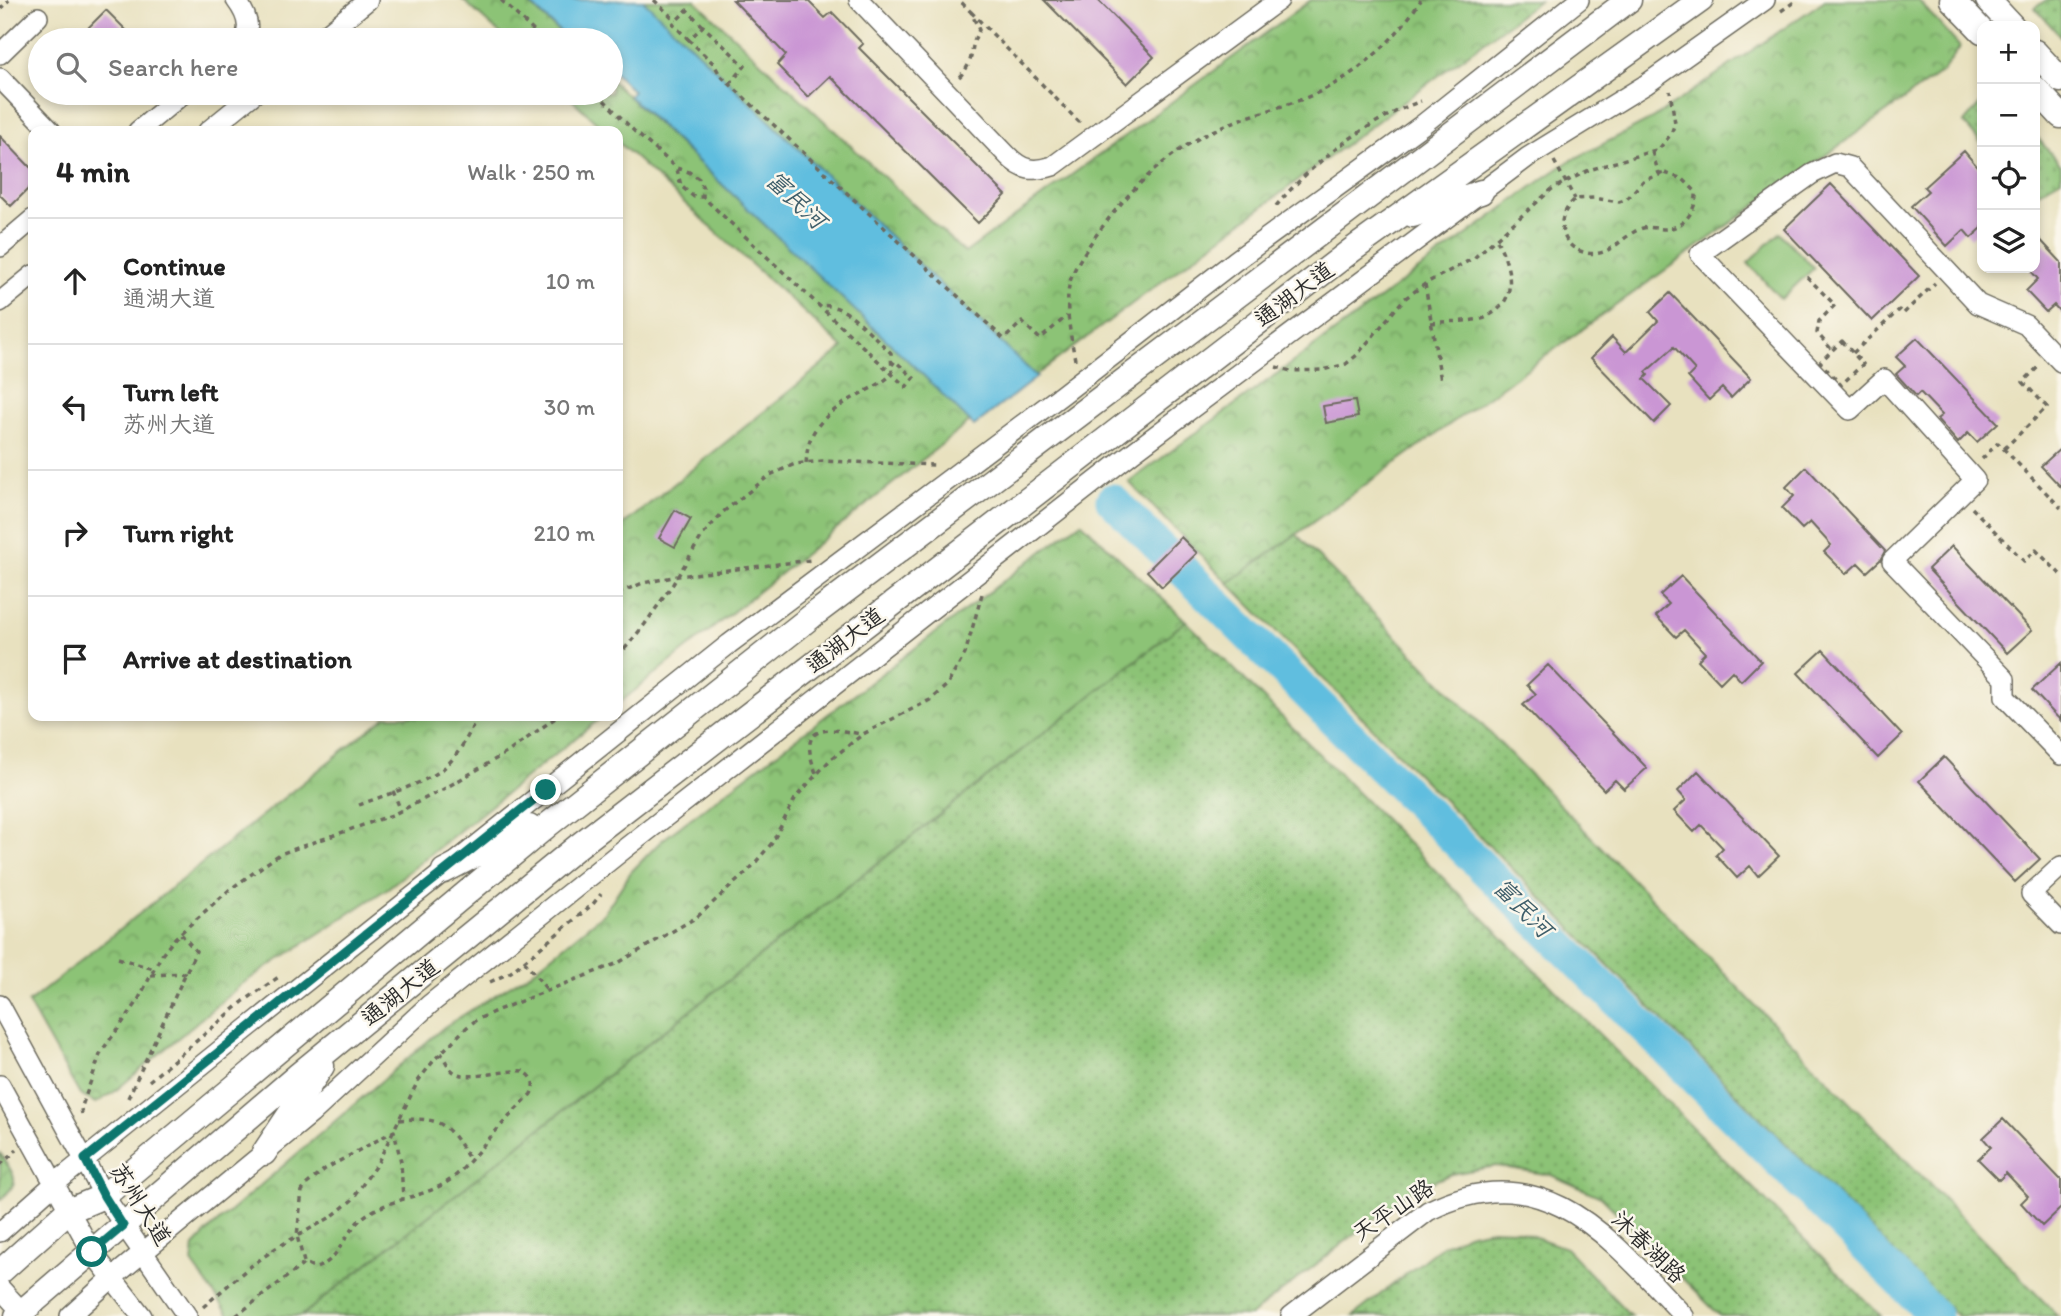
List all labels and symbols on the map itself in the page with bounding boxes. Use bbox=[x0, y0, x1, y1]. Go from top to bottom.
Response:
water label: 富民河 bbox=[760, 164, 835, 238]
street label: 通湖大道 bbox=[1249, 255, 1339, 333]
street label: 通湖大道 bbox=[800, 601, 890, 679]
route end bbox=[530, 774, 561, 805]
water label: 富民河 bbox=[1488, 872, 1562, 946]
street label: 通湖大道 bbox=[355, 952, 445, 1032]
street label: 苏州大道 bbox=[104, 1158, 178, 1250]
street label: 天平山路 bbox=[1347, 1173, 1439, 1247]
street label: 沐春湖路 bbox=[1606, 1205, 1692, 1289]
route start bbox=[76, 1236, 107, 1267]

